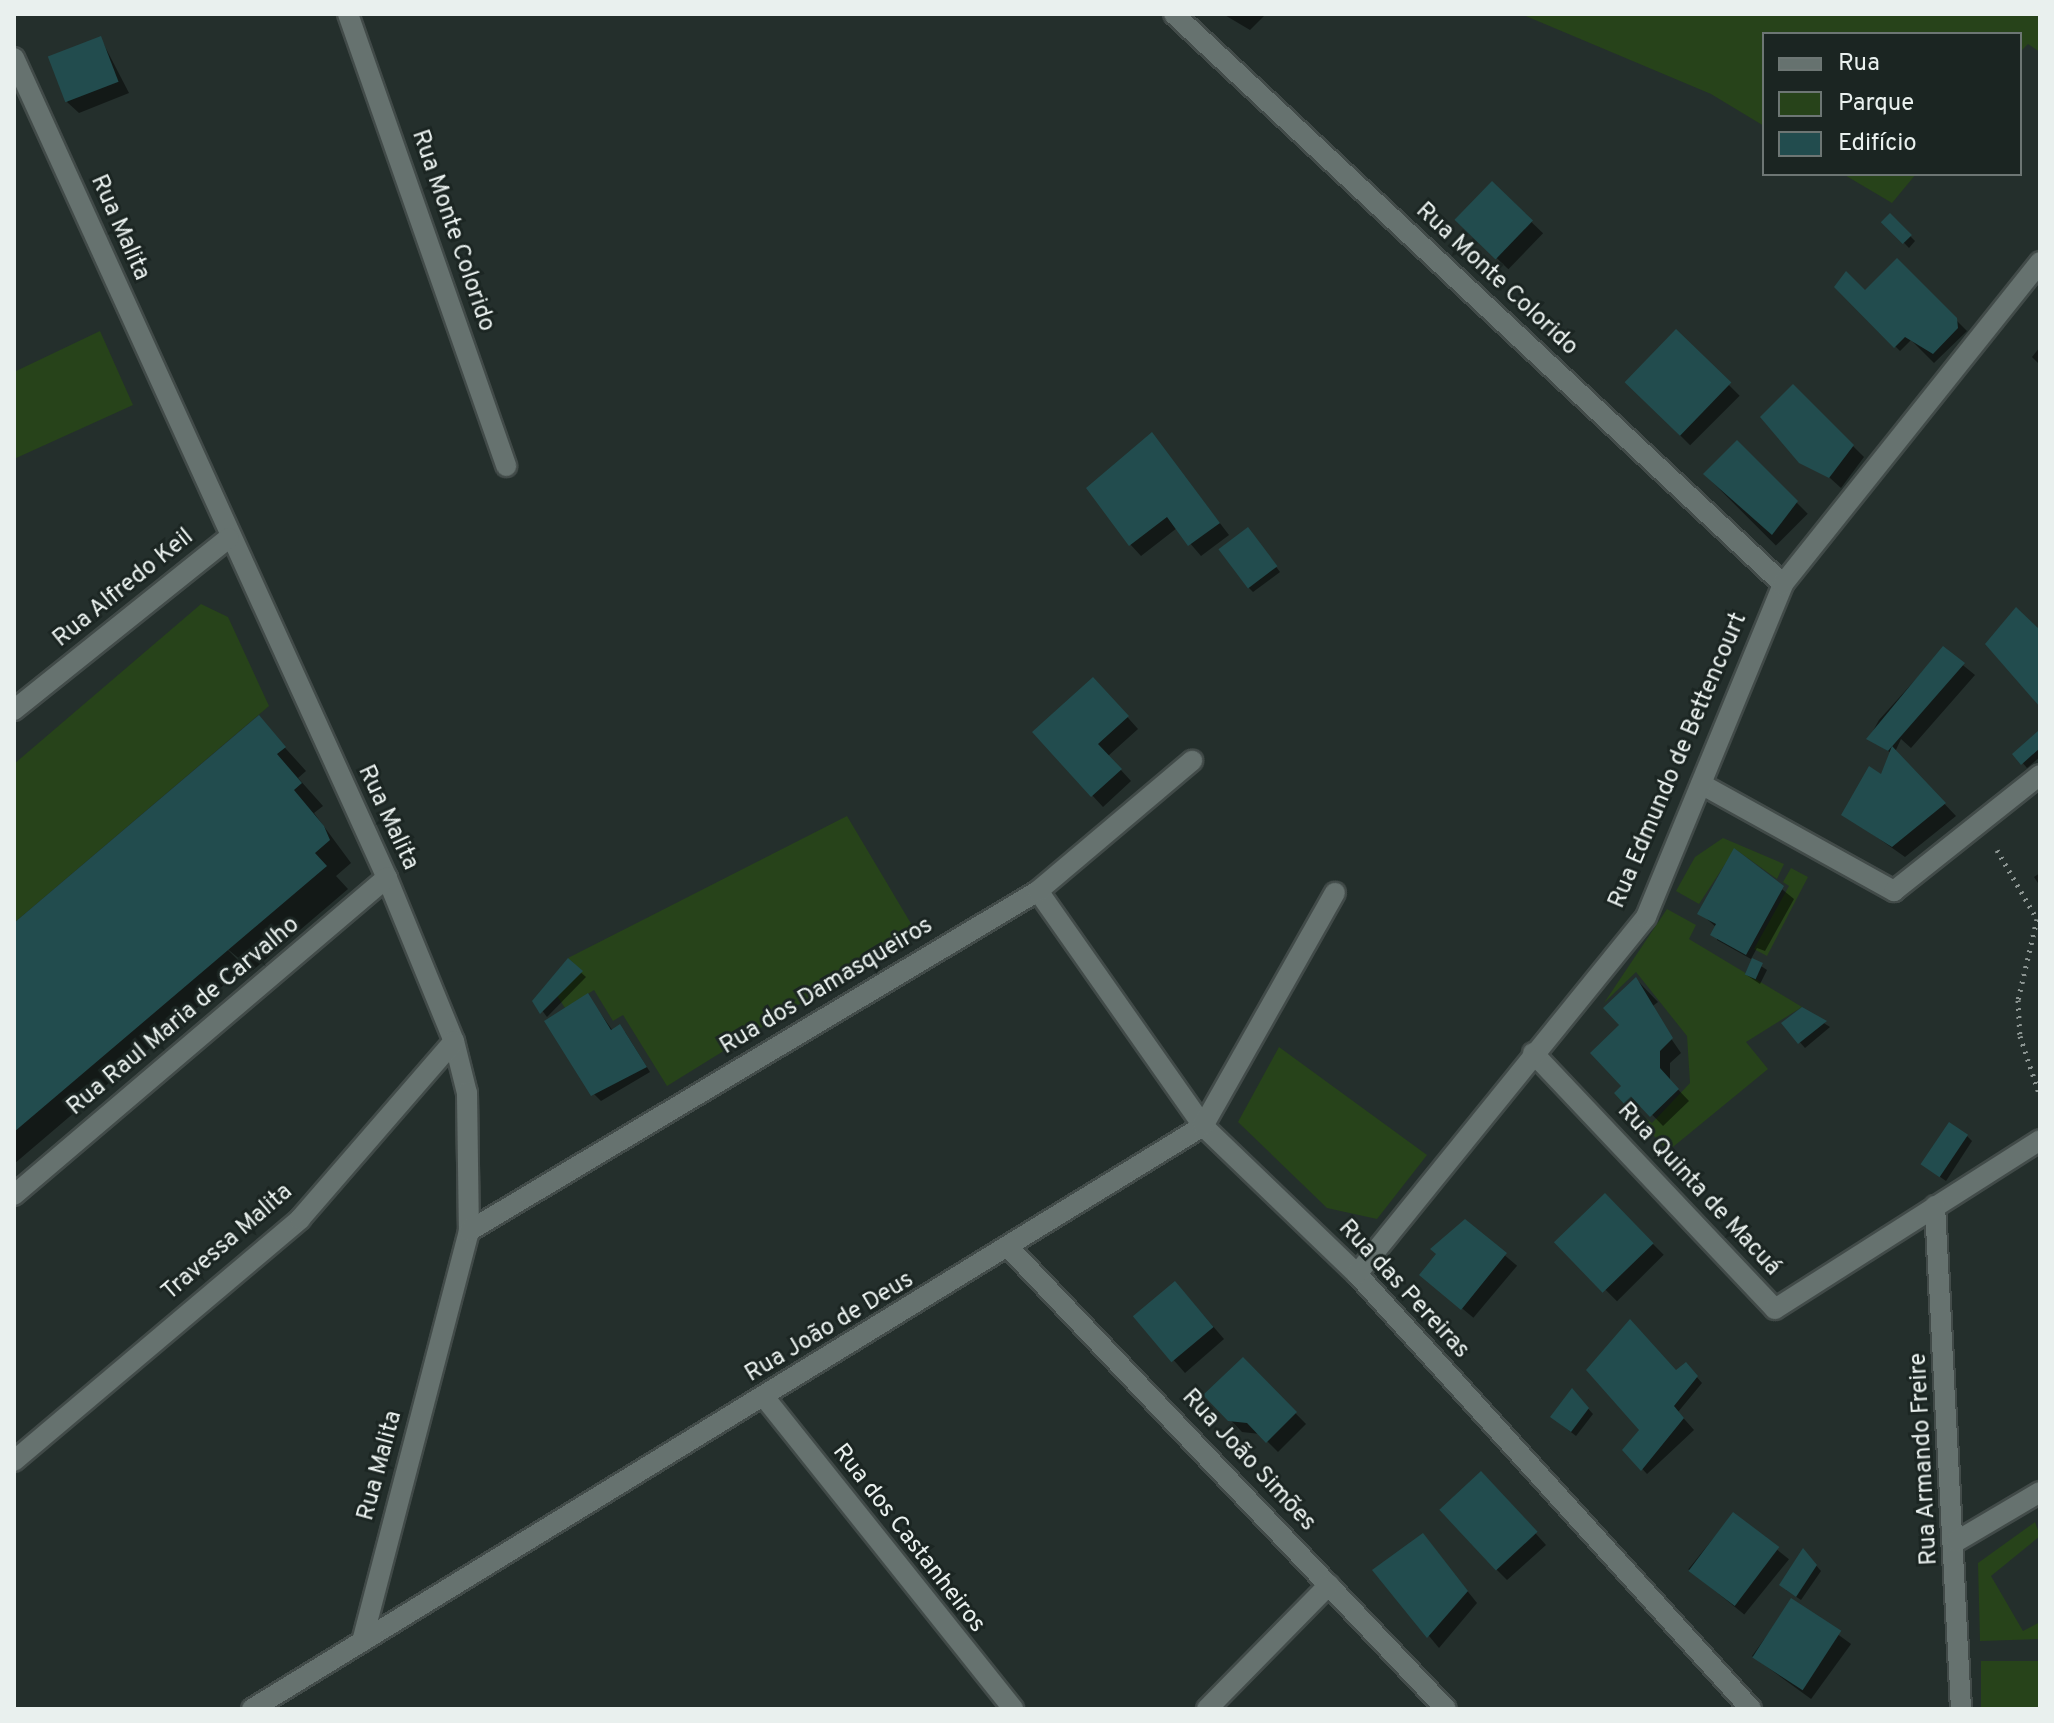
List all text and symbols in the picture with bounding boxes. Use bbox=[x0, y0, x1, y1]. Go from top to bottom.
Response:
legend bbox=[1762, 32, 2022, 176]
text: Rua bbox=[1838, 49, 1880, 79]
text: Parque bbox=[1838, 89, 1914, 119]
street label: Rua Monte Colorido bbox=[404, 126, 500, 336]
text: Edifício bbox=[1838, 129, 1917, 159]
street label: Rua Malita bbox=[83, 171, 155, 285]
street label: Rua Monte Colorido bbox=[1409, 197, 1583, 363]
street label: Rua Alfredo Keil bbox=[48, 523, 200, 655]
street label: Rua Edmundo de Bettencourt bbox=[1604, 609, 1754, 913]
street label: Rua Malita bbox=[350, 761, 424, 875]
street label: Rua Raul Maria de Carvalho bbox=[62, 911, 306, 1123]
street label: Rua dos Damasqueiros bbox=[715, 912, 939, 1062]
street label: Rua Quinta de Macuá bbox=[1610, 1097, 1786, 1283]
street label: Travessa Malita bbox=[157, 1178, 299, 1308]
street label: Rua das Pereiras bbox=[1331, 1215, 1475, 1365]
street label: Rua João de Deus bbox=[740, 1266, 920, 1390]
street label: Rua Armando Freire bbox=[1905, 1351, 1945, 1567]
street label: Rua João Simões bbox=[1175, 1384, 1321, 1538]
street label: Rua Malita bbox=[353, 1408, 409, 1524]
street label: Rua dos Castanheiros bbox=[825, 1439, 991, 1639]

